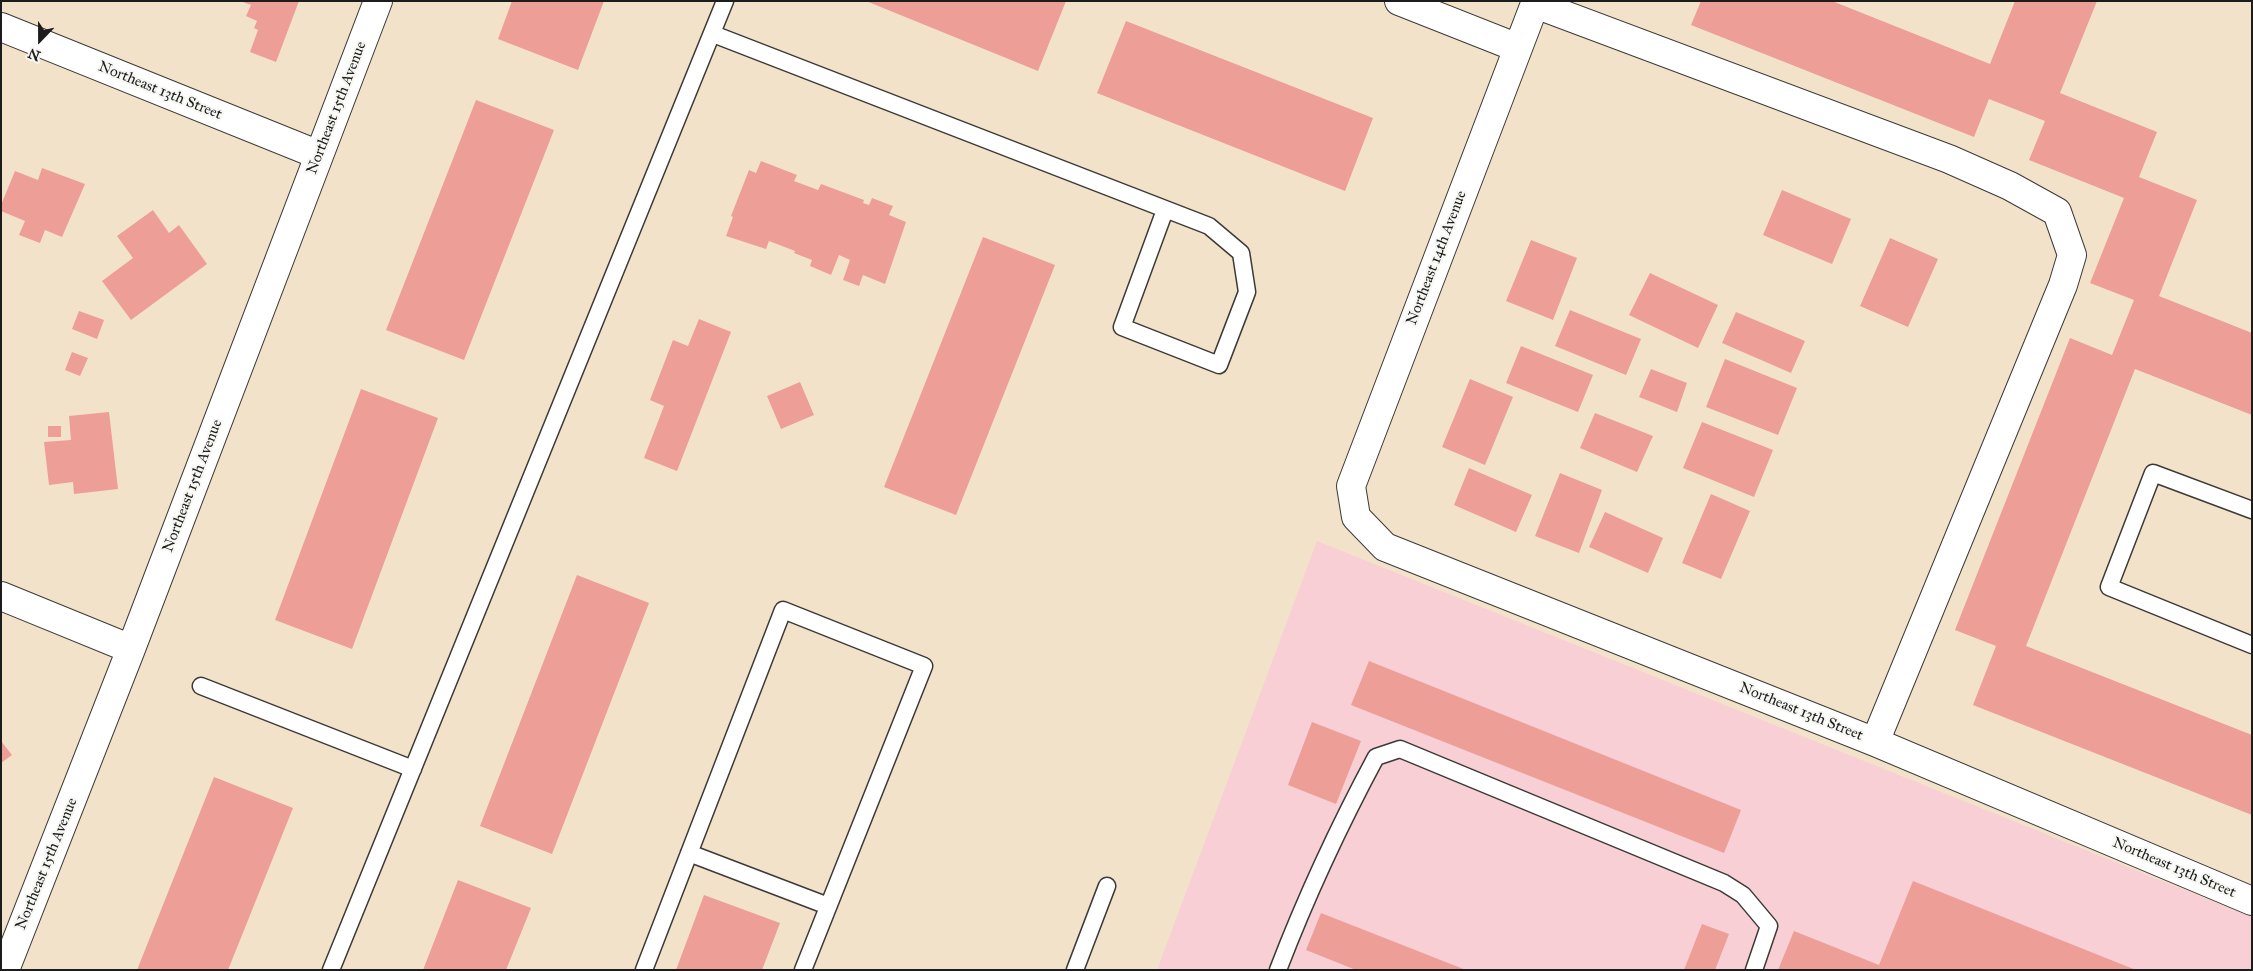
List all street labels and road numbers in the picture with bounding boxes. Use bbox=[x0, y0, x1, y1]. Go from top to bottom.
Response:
street label: Northeast 15th Avenue bbox=[303, 39, 371, 177]
street label: Northeast 13th Street bbox=[95, 58, 225, 124]
street label: Northeast 14th Avenue bbox=[1403, 188, 1471, 328]
street label: Northeast 15th Avenue bbox=[159, 417, 227, 555]
street label: Northeast 13th Street bbox=[1736, 679, 1866, 745]
street label: Northeast 15th Avenue bbox=[12, 795, 82, 933]
street label: Northeast 13th Street bbox=[2110, 834, 2238, 902]

